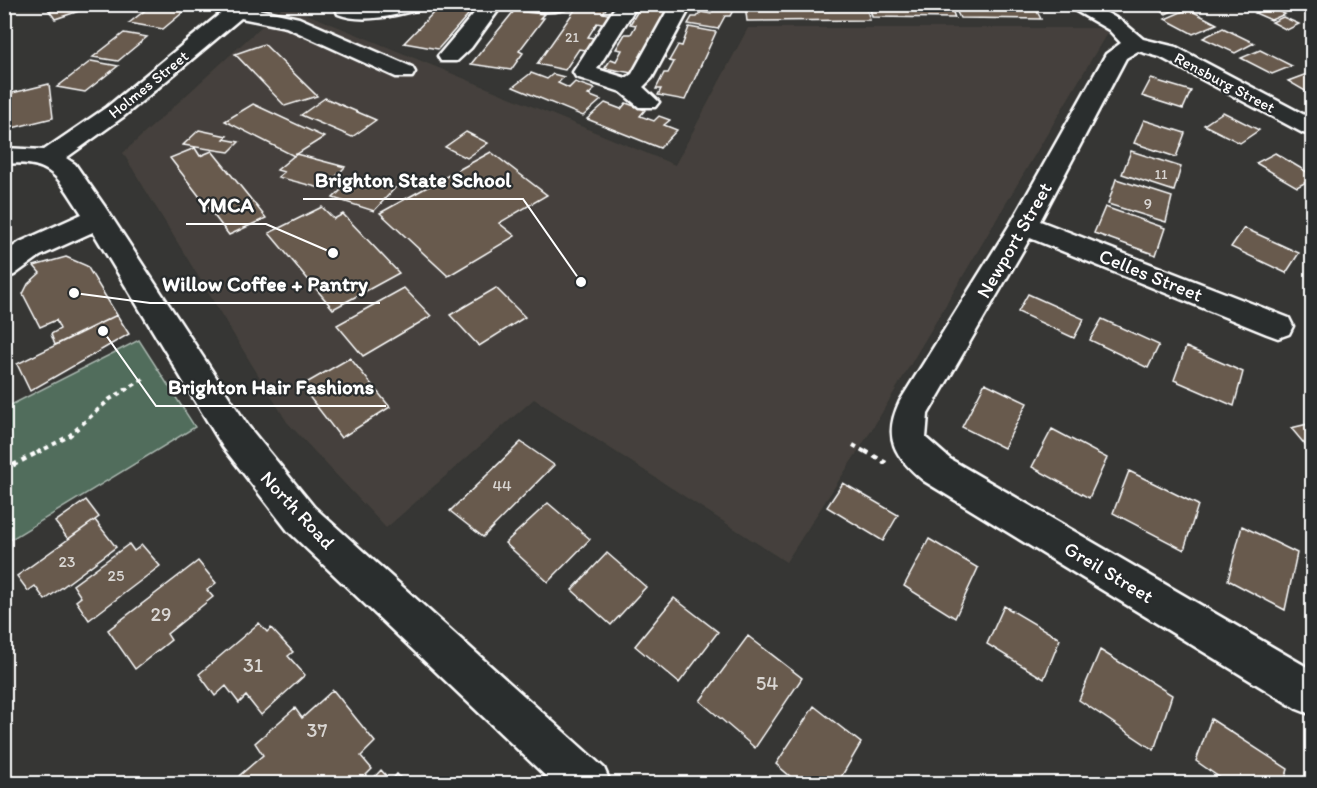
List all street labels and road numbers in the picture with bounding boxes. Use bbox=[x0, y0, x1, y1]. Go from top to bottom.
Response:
street label: Holmes Street bbox=[104, 46, 192, 122]
street label: Rensburg Street bbox=[1171, 48, 1278, 117]
street label: Newport Street bbox=[971, 178, 1057, 302]
street label: Celles Street bbox=[1096, 243, 1206, 307]
street label: North Road bbox=[256, 466, 340, 554]
street label: Greil Street bbox=[1060, 536, 1158, 608]

